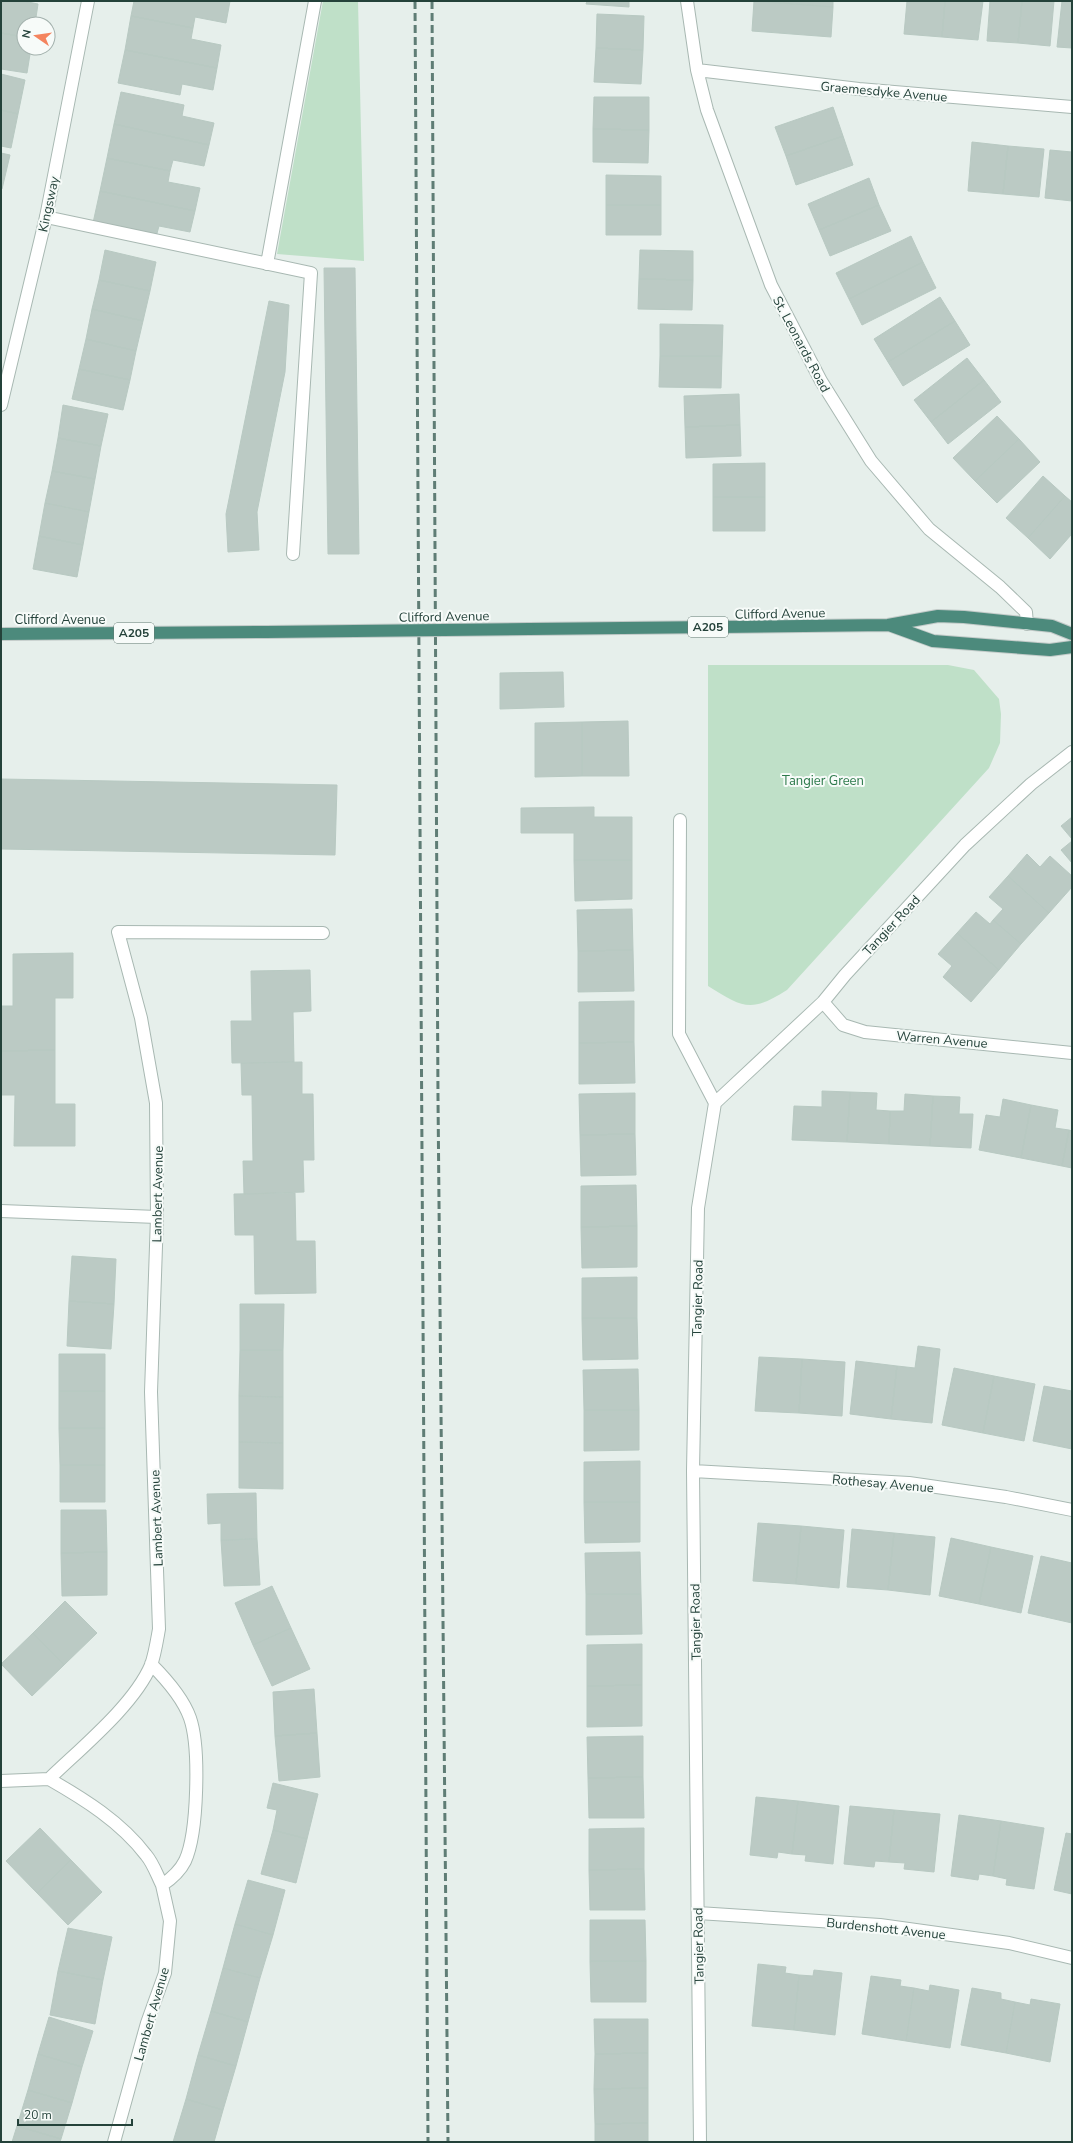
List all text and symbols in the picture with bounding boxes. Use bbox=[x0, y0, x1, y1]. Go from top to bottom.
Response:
north arrow bbox=[16, 16, 56, 56]
text: N bbox=[19, 28, 35, 40]
street label: Graemesdyke Avenue bbox=[820, 77, 948, 107]
street label: Kingsway bbox=[34, 174, 64, 234]
street label: St. Leonards Road bbox=[768, 293, 834, 396]
street label: Clifford Avenue bbox=[734, 604, 826, 624]
street label: Clifford Avenue bbox=[398, 607, 490, 627]
street label: Clifford Avenue bbox=[15, 611, 106, 629]
road number: A205 bbox=[688, 617, 728, 637]
road number: A205 bbox=[114, 623, 154, 643]
park label: Tangier Green bbox=[782, 772, 864, 790]
street label: Tangier Road bbox=[859, 891, 925, 960]
street label: Warren Avenue bbox=[896, 1027, 988, 1053]
street label: Lambert Avenue bbox=[148, 1145, 168, 1243]
street label: Tangier Road bbox=[688, 1259, 708, 1337]
street label: Lambert Avenue bbox=[146, 1469, 168, 1567]
street label: Rothesay Avenue bbox=[831, 1471, 935, 1497]
street label: Tangier Road bbox=[686, 1583, 706, 1661]
street label: Tangier Road bbox=[689, 1907, 709, 1985]
street label: Burdenshott Avenue bbox=[825, 1914, 947, 1944]
street label: Lambert Avenue bbox=[130, 1965, 174, 2063]
scale bar bbox=[18, 2101, 132, 2127]
text: 20 m bbox=[24, 2107, 52, 2123]

